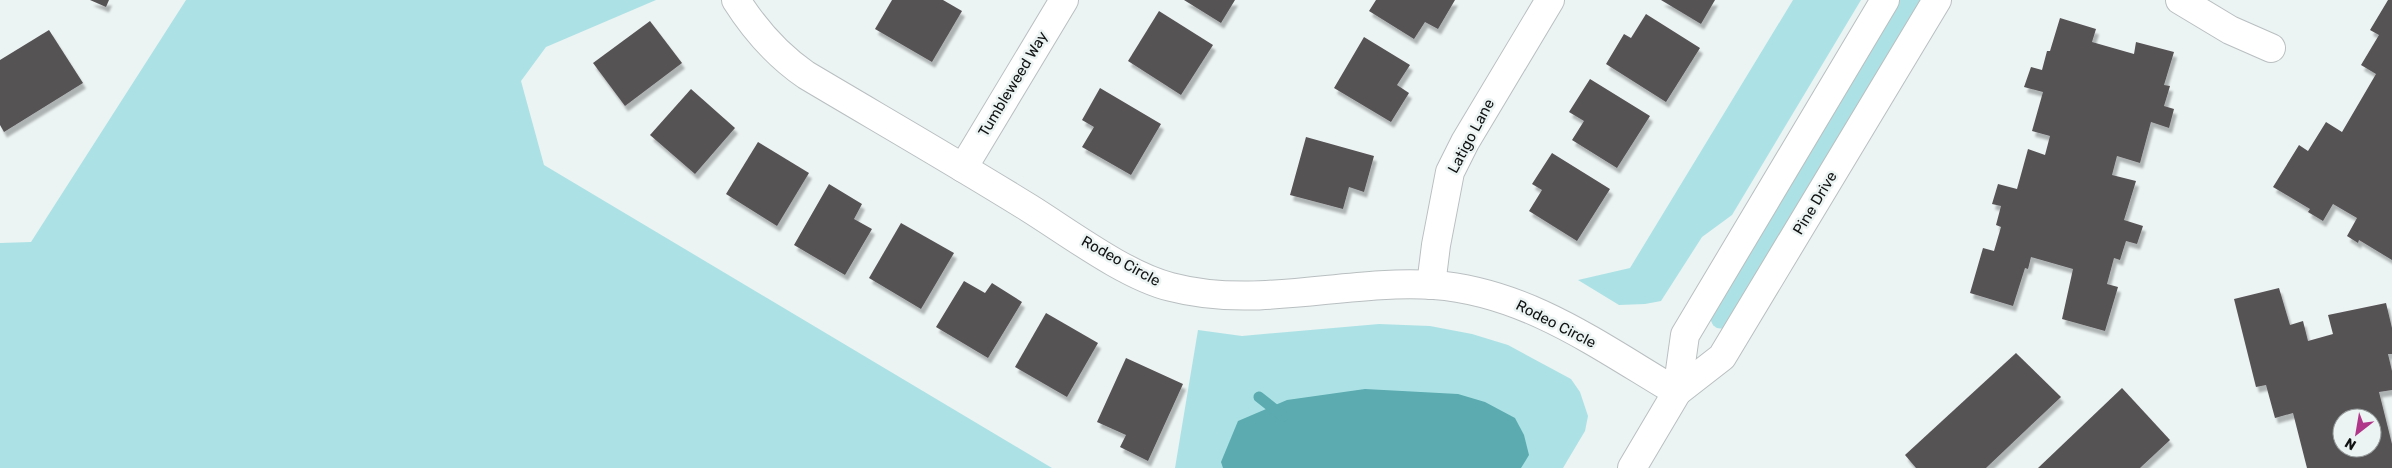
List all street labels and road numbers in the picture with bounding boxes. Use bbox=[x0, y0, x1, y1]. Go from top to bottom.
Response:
street label: Tumbleweed Way bbox=[974, 28, 1052, 140]
street label: Latigo Lane bbox=[1444, 96, 1498, 176]
street label: Pine Drive bbox=[1789, 168, 1841, 238]
street label: Rodeo Circle bbox=[1078, 232, 1164, 290]
street label: Rodeo Circle bbox=[1513, 296, 1599, 352]

